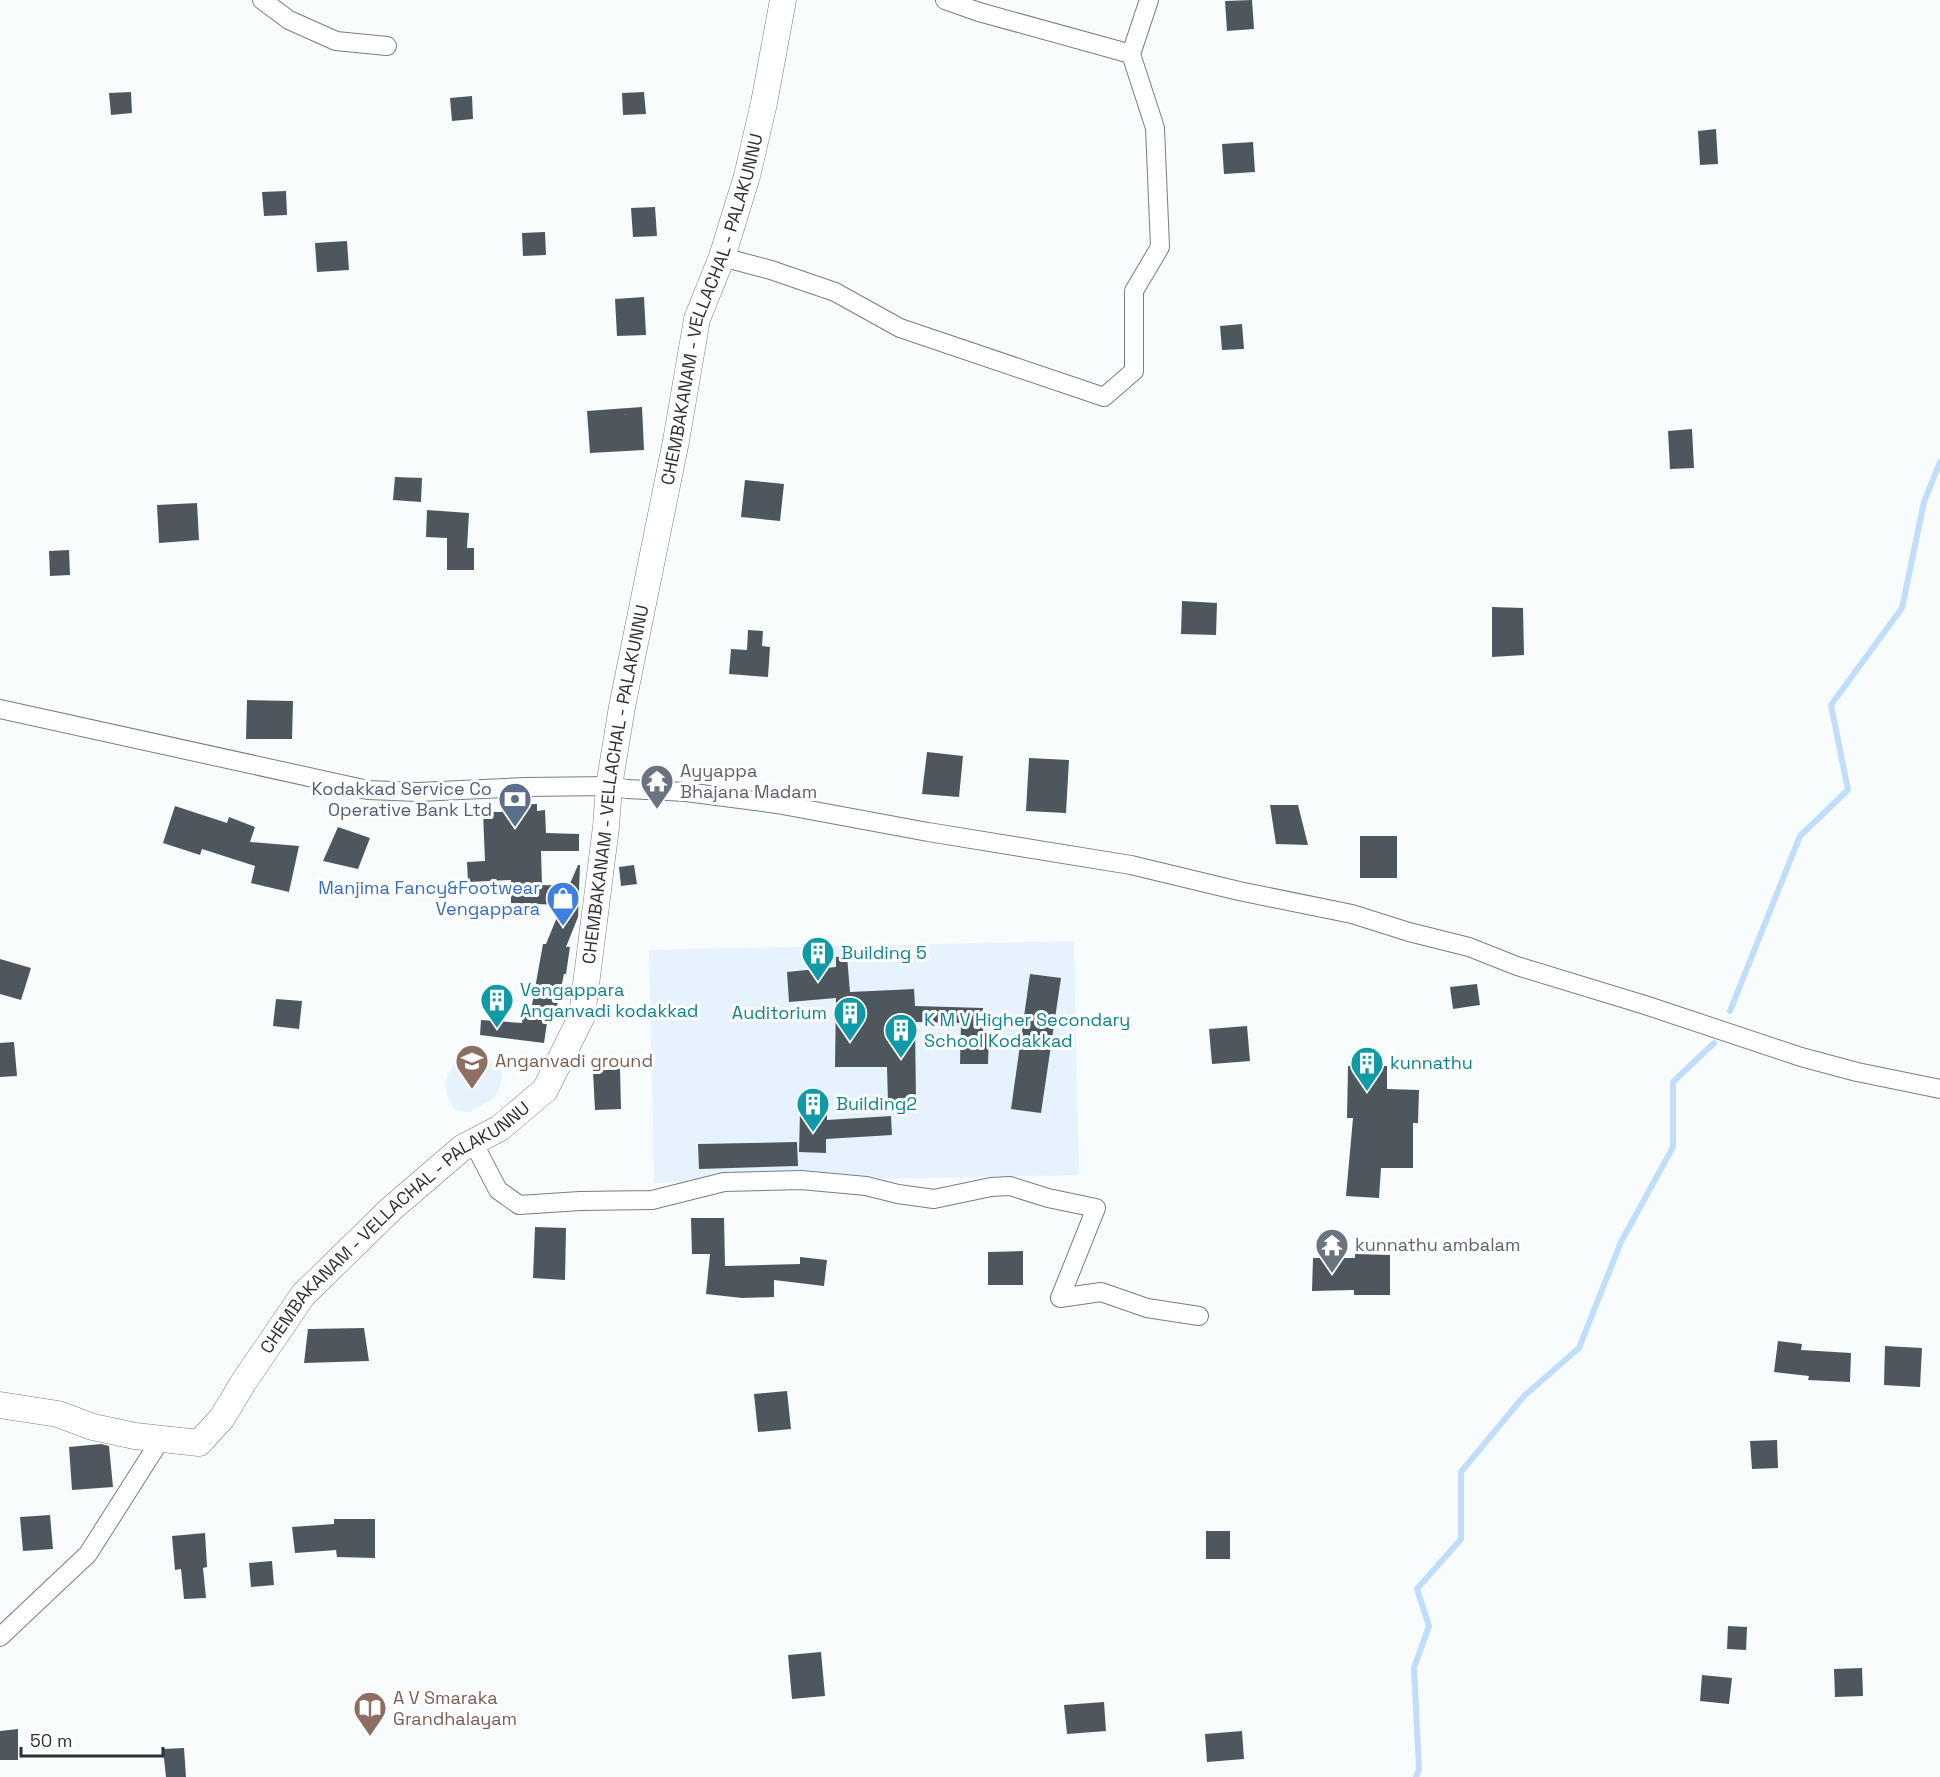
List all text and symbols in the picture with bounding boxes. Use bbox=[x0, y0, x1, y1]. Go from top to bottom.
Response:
street label: CHEMBAKANAM - VELLACHAL - PALAKUNNU bbox=[655, 131, 768, 487]
street label: CHEMBAKANAM - VELLACHAL - PALAKUNNU bbox=[577, 603, 654, 965]
place label: Ayyappa Bhajana Madam bbox=[680, 759, 817, 803]
temple icon: Ayyappa Bhajana Madam bbox=[639, 763, 675, 810]
place label: Kodakkad Service Co Operative Bank Ltd bbox=[312, 777, 492, 821]
bank icon: Kodakkad Service Co Operative Bank Ltd bbox=[497, 781, 533, 828]
place label: Manjima Fancy&Footwear Vengappara bbox=[318, 876, 540, 920]
shop icon: Manjima Fancy&Footwear Vengappara bbox=[545, 880, 581, 927]
building icon: Building 5 bbox=[800, 935, 836, 982]
place label: Building 5 bbox=[841, 941, 927, 964]
place label: Vengappara Anganvadi kodakkad bbox=[520, 978, 698, 1022]
building icon: Vengappara Anganvadi kodakkad bbox=[479, 982, 515, 1029]
building icon: Auditorium bbox=[832, 995, 868, 1042]
place label: Auditorium bbox=[732, 1001, 827, 1024]
place label: K M V Higher Secondary School Kodakkad bbox=[924, 1008, 1130, 1052]
building icon: K M V Higher Secondary School Kodakkad bbox=[883, 1012, 919, 1059]
school or university icon: Anganvadi ground bbox=[454, 1043, 490, 1090]
building icon: kunnathu bbox=[1349, 1045, 1385, 1092]
place label: Anganvadi ground bbox=[495, 1049, 653, 1072]
place label: kunnathu bbox=[1390, 1051, 1473, 1074]
building icon: Building2 bbox=[795, 1086, 831, 1133]
place label: Building2 bbox=[836, 1092, 917, 1115]
street label: CHEMBAKANAM - VELLACHAL - PALAKUNNU bbox=[255, 1096, 534, 1358]
temple icon: kunnathu ambalam bbox=[1314, 1227, 1350, 1274]
place label: kunnathu ambalam bbox=[1355, 1233, 1520, 1256]
place label: A V Smaraka Grandhalayam bbox=[393, 1686, 517, 1730]
library icon: A V Smaraka Grandhalayam bbox=[352, 1690, 388, 1737]
scale bar bbox=[21, 1720, 164, 1758]
text: 50 m bbox=[30, 1729, 72, 1752]

